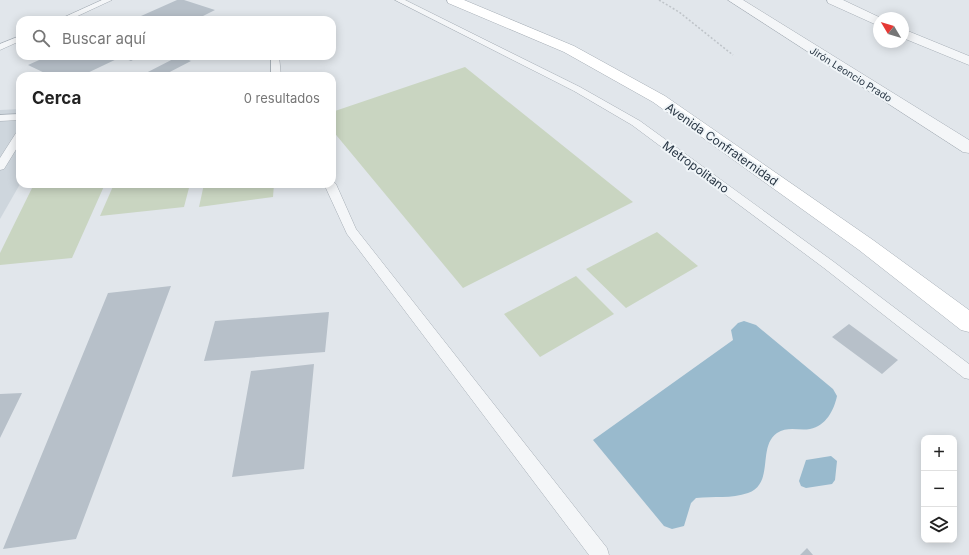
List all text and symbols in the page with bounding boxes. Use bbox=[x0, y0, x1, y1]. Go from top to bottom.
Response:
north arrow bbox=[873, 12, 909, 48]
search box bbox=[16, 16, 336, 60]
icon: search bbox=[30, 27, 52, 49]
text: Buscar aquí bbox=[62, 29, 146, 48]
street label: Jirón Leoncio Prado bbox=[808, 44, 894, 104]
text: Cerca bbox=[32, 88, 81, 108]
text: 0 resultados bbox=[244, 90, 320, 106]
street label: Avenida Confraternidad bbox=[663, 99, 781, 189]
street label: Metropolitano bbox=[660, 138, 732, 196]
map controls bbox=[921, 435, 957, 543]
button: + bbox=[921, 435, 957, 471]
button: − bbox=[921, 471, 957, 507]
button: layers bbox=[921, 507, 957, 543]

